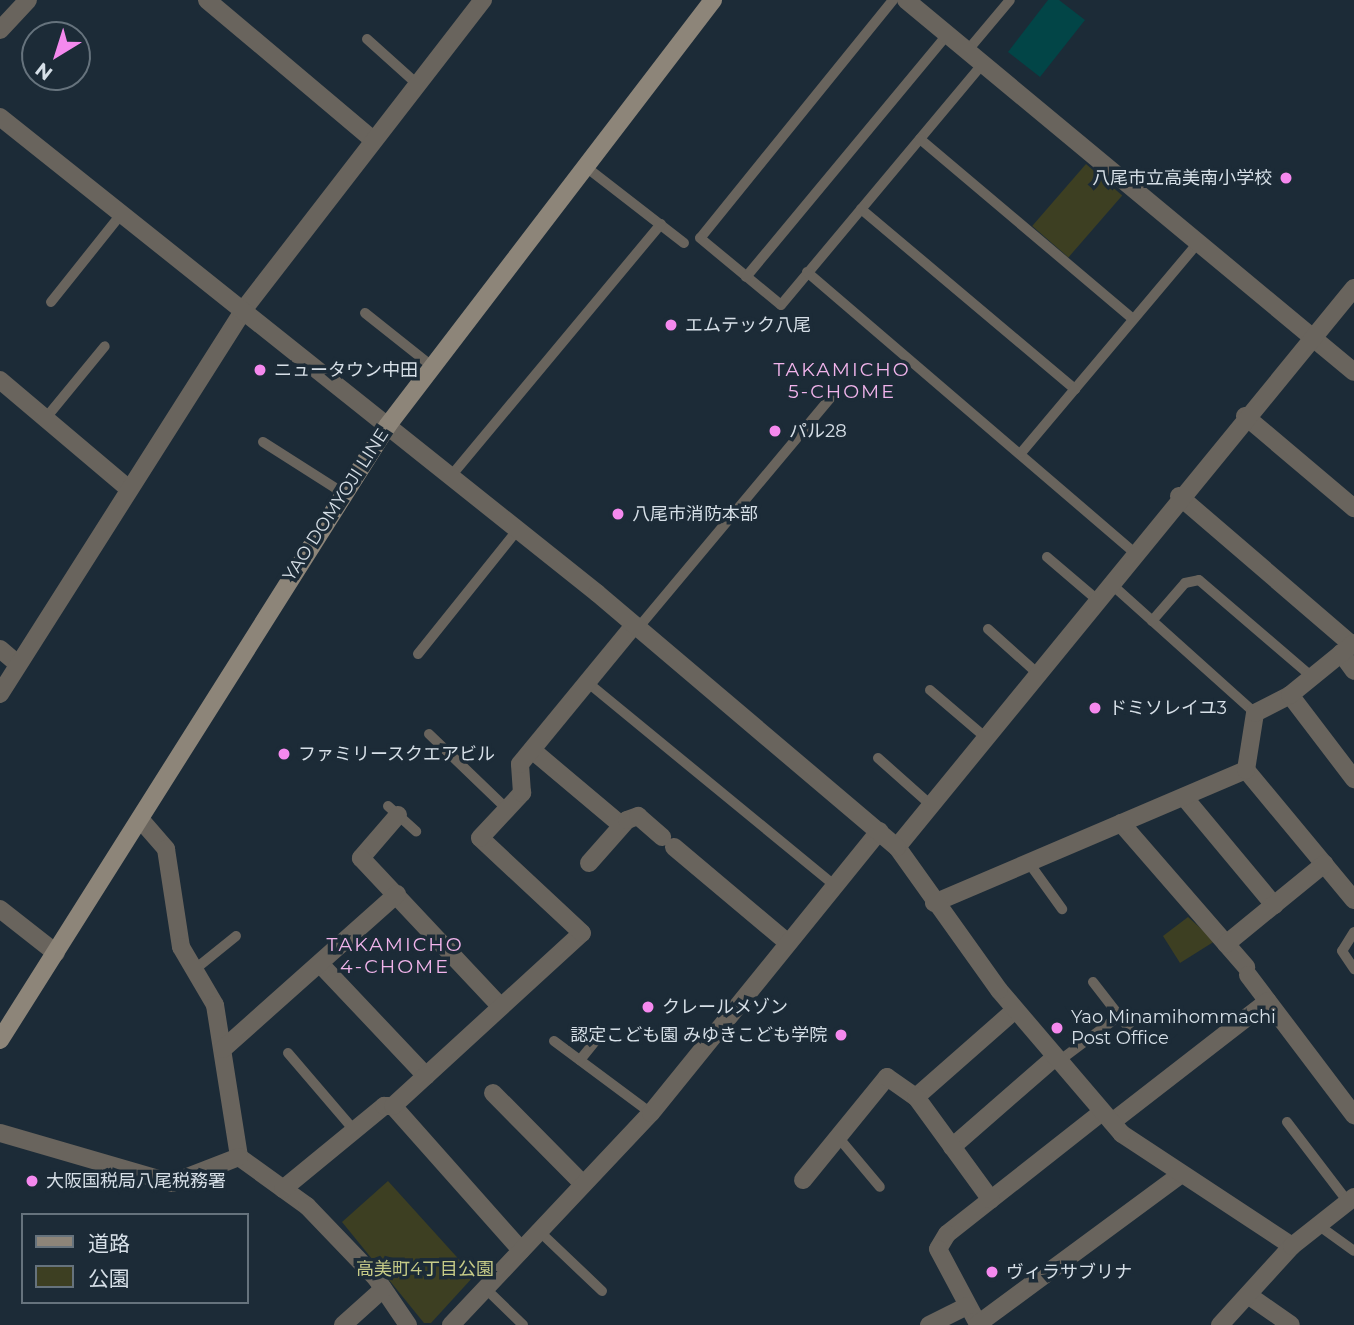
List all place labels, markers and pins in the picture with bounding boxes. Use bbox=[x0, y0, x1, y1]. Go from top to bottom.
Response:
place label: 八尾市立高美南小学校 bbox=[1092, 167, 1272, 189]
marker: 八尾市立高美南小学校 bbox=[1278, 170, 1294, 186]
place label: エムテック八尾 bbox=[685, 314, 811, 336]
marker: エムテック八尾 bbox=[663, 317, 679, 333]
place label: ニュータウン中田 bbox=[274, 359, 418, 381]
marker: ニュータウン中田 bbox=[252, 362, 268, 378]
place label: パル28 bbox=[789, 420, 847, 442]
marker: パル28 bbox=[767, 423, 783, 439]
place label: 八尾市消防本部 bbox=[632, 503, 758, 525]
marker: 八尾市消防本部 bbox=[610, 506, 626, 522]
place label: ドミソレイユ3 bbox=[1109, 697, 1227, 719]
marker: ドミソレイユ3 bbox=[1087, 700, 1103, 716]
place label: ファミリースクエアビル bbox=[298, 743, 496, 765]
marker: ファミリースクエアビル bbox=[276, 746, 292, 762]
place label: クレールメゾン bbox=[662, 996, 788, 1018]
marker: クレールメゾン bbox=[640, 999, 656, 1015]
place label: Yao Minamihommachi Post Office bbox=[1071, 1007, 1276, 1050]
marker: Yao Minamihommachi Post Office bbox=[1049, 1020, 1065, 1036]
place label: 認定こども園 みゆきこども学院 bbox=[570, 1024, 827, 1046]
marker: 認定こども園 みゆきこども学院 bbox=[833, 1027, 849, 1043]
place label: 大阪国税局八尾税務署 bbox=[46, 1170, 226, 1192]
marker: 大阪国税局八尾税務署 bbox=[24, 1173, 40, 1189]
place label: ヴィラサブリナ bbox=[1006, 1261, 1132, 1283]
marker: ヴィラサブリナ bbox=[984, 1264, 1000, 1280]

